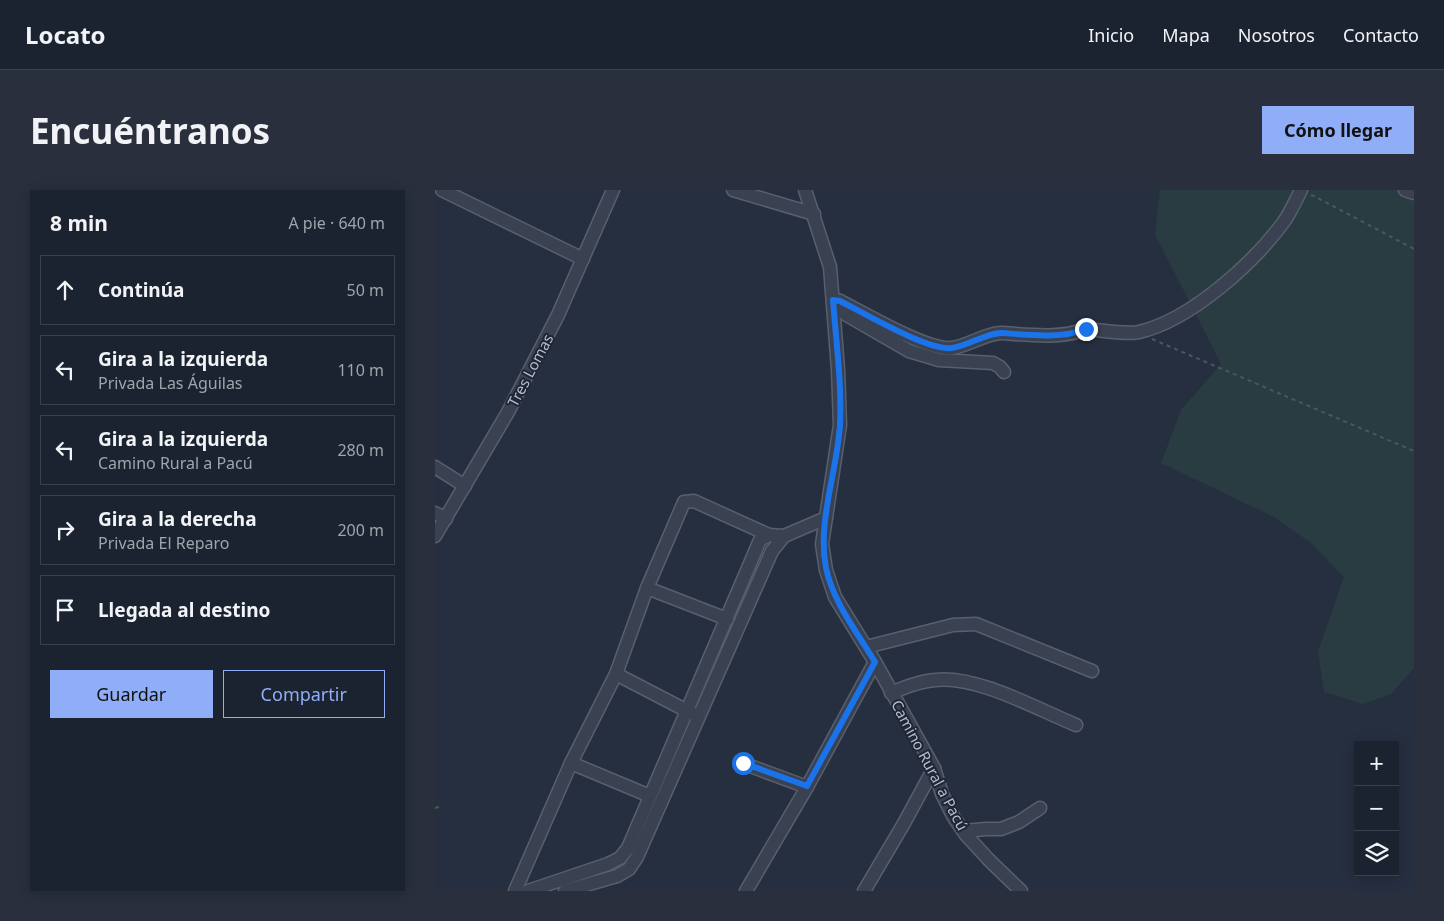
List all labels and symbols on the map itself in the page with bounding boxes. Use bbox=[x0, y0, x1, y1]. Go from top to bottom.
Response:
route end bbox=[1075, 318, 1098, 341]
street label: Tres Lomas bbox=[502, 330, 558, 410]
street label: Camino Rural a Pacú bbox=[887, 696, 973, 834]
route start bbox=[732, 752, 755, 775]

